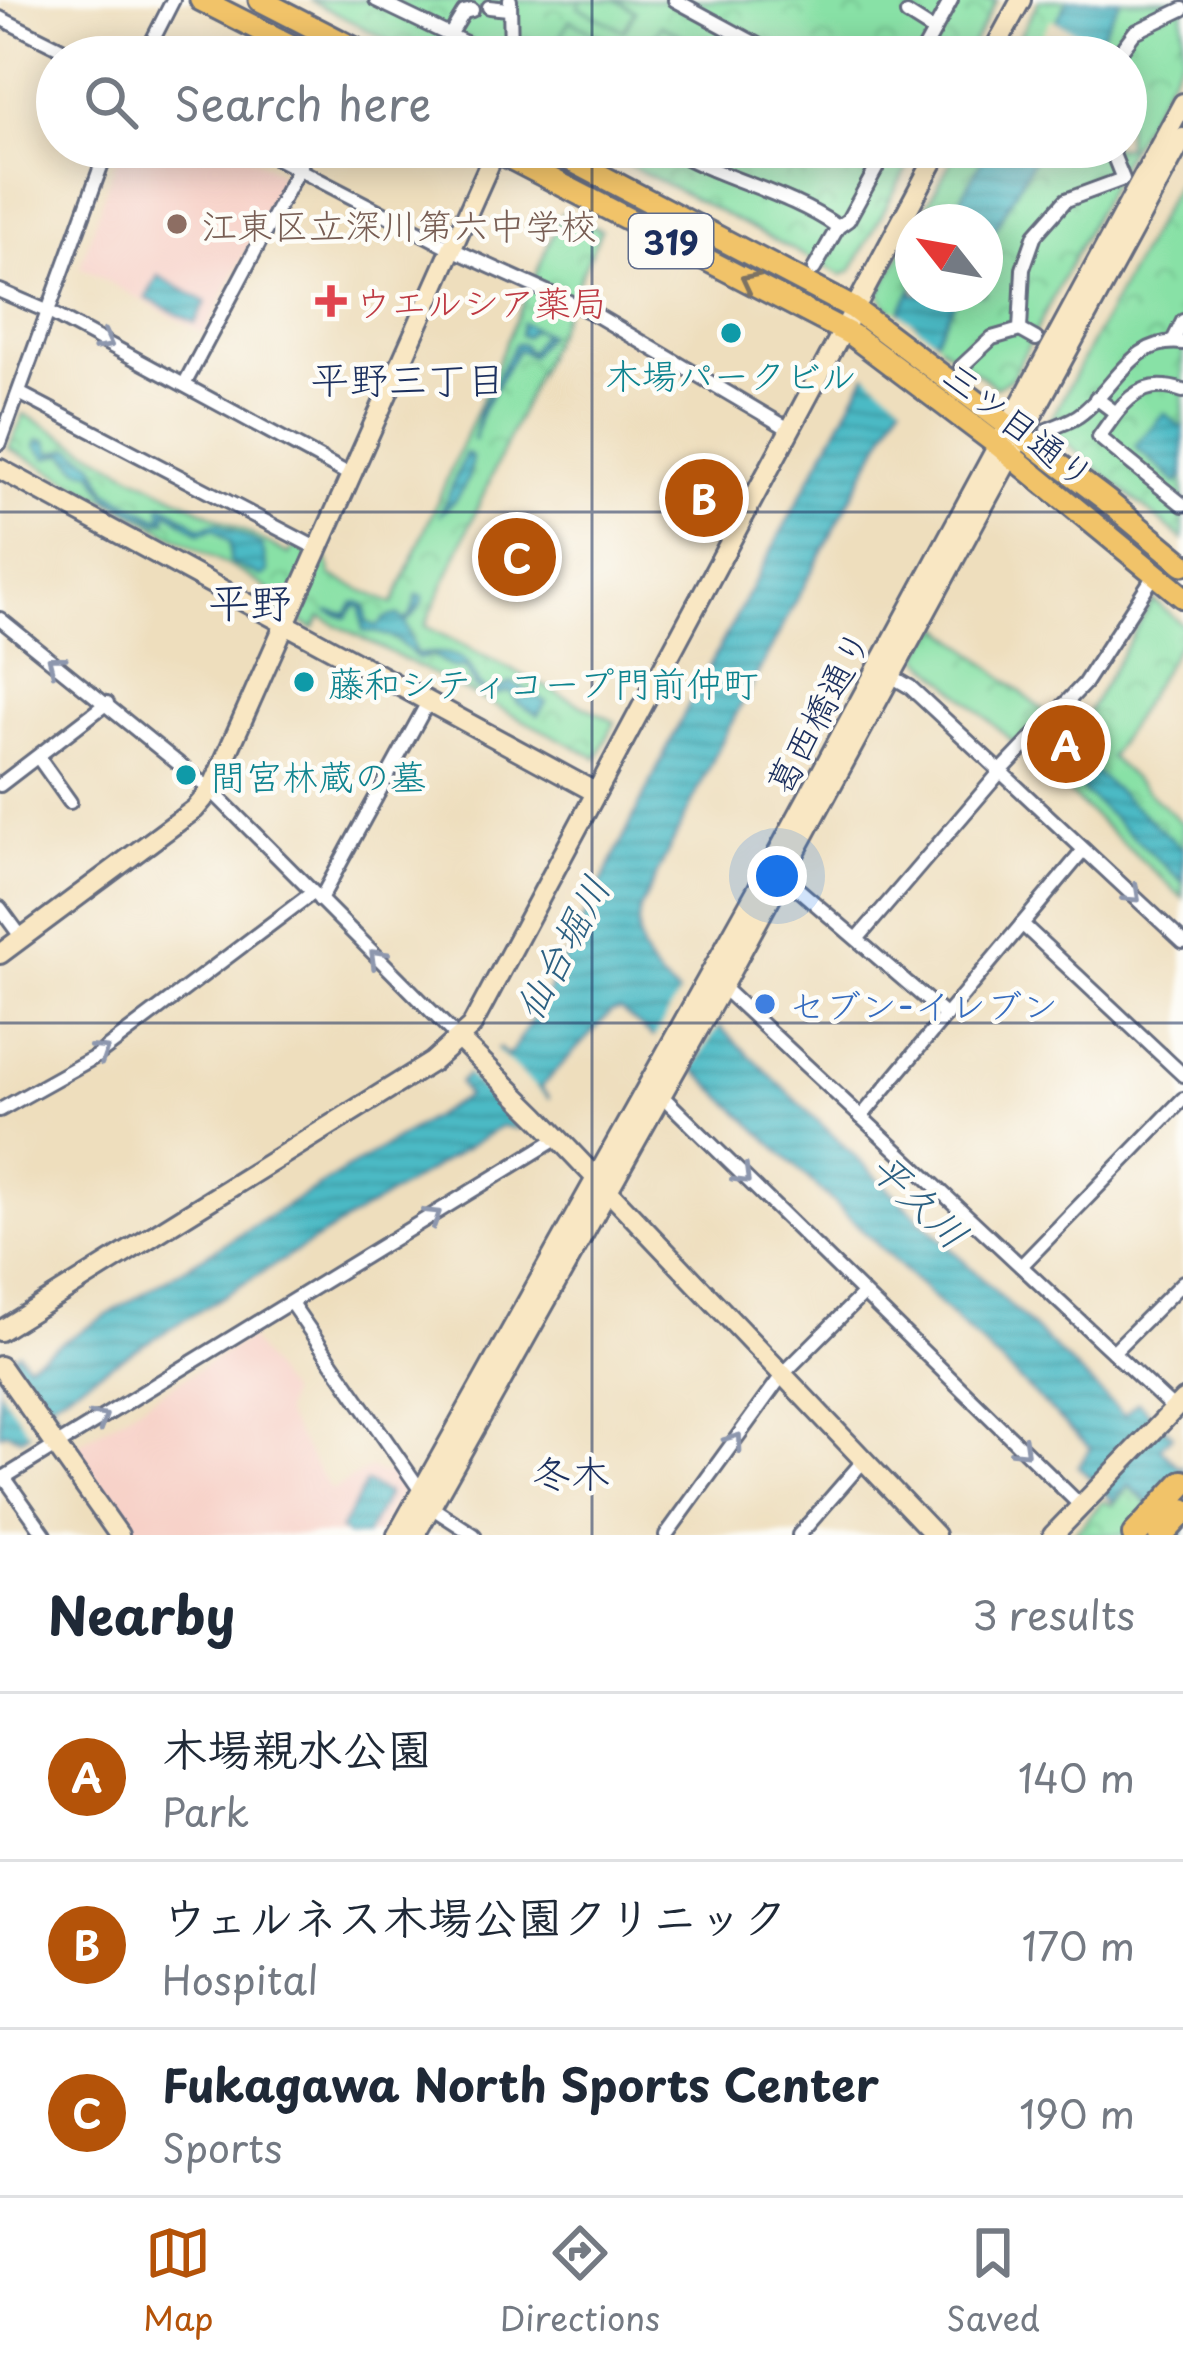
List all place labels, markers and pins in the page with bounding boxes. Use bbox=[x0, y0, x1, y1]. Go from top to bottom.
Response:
place label: 江東区立深川第六中学校 bbox=[201, 197, 597, 251]
marker: 江東区立深川第六中学校 bbox=[164, 211, 190, 237]
place label: ウエルシア薬局 bbox=[355, 274, 607, 328]
marker: ウエルシア薬局 bbox=[318, 288, 344, 314]
marker: 木場パークビル bbox=[718, 320, 744, 346]
place label: 木場パークビル bbox=[605, 347, 857, 401]
pin: B bbox=[665, 453, 743, 543]
pin: C bbox=[478, 512, 556, 602]
place label: 藤和シティコープ門前仲町 bbox=[328, 655, 759, 709]
marker: 藤和シティコープ門前仲町 bbox=[291, 669, 317, 695]
pin: A bbox=[1027, 699, 1105, 789]
place label: 間宮林蔵の墓 bbox=[210, 748, 426, 802]
marker: 間宮林蔵の墓 bbox=[173, 762, 199, 788]
place label: セブン-イレブン bbox=[789, 977, 1058, 1031]
marker: セブン-イレブン bbox=[752, 991, 778, 1017]

